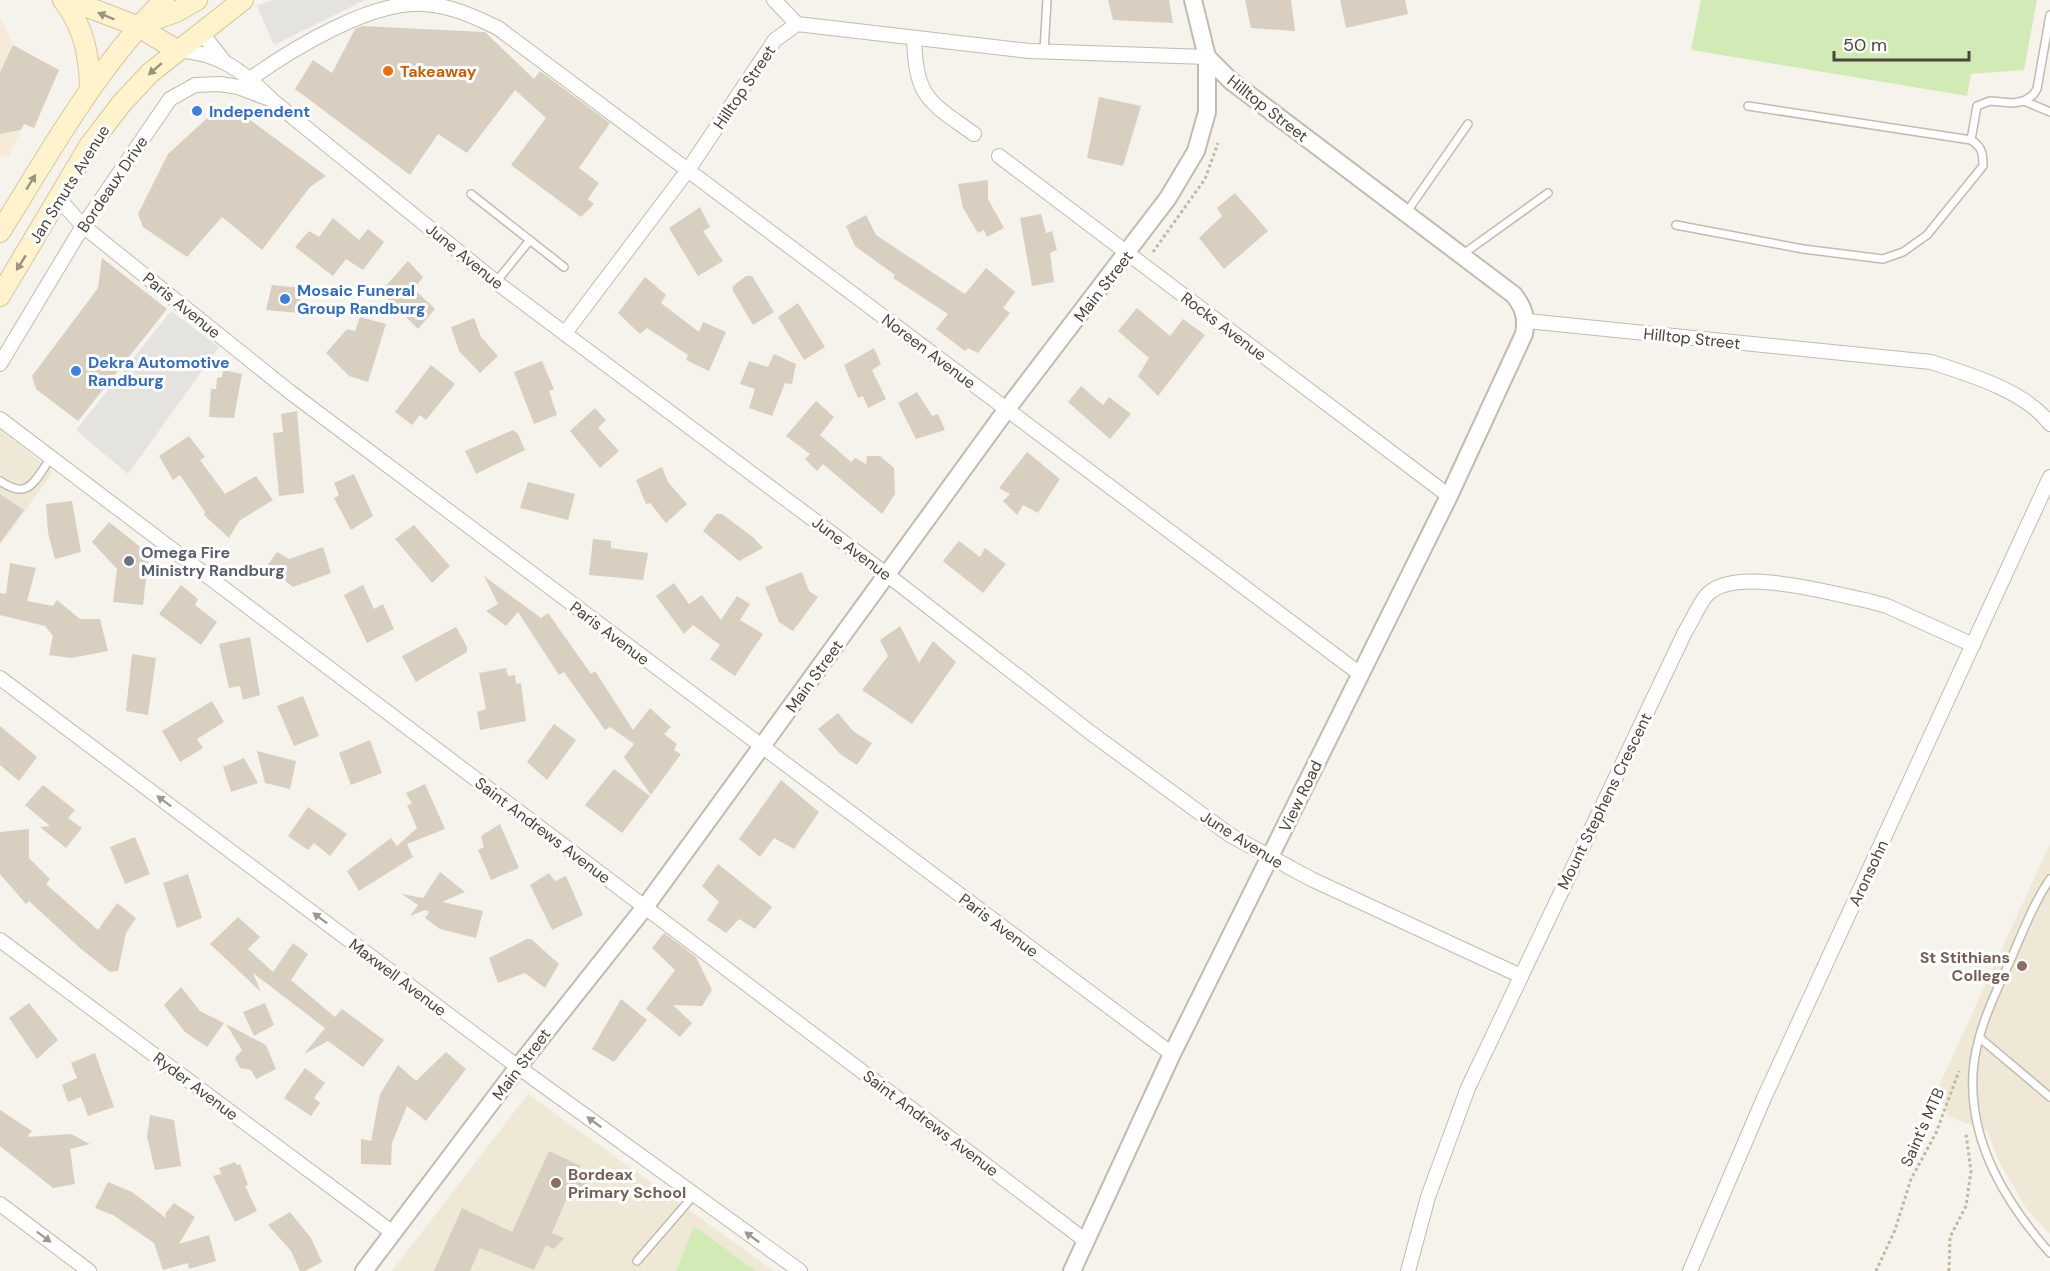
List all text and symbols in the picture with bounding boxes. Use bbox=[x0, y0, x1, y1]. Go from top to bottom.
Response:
one-way arrow bbox=[97, 11, 115, 20]
scale bar bbox=[1834, 24, 1969, 62]
text: 50 m bbox=[1843, 33, 1887, 57]
street label: Hilltop Street bbox=[709, 41, 780, 133]
place label: Takeaway bbox=[400, 61, 477, 82]
one-way arrow bbox=[148, 62, 163, 75]
marker: Takeaway bbox=[381, 64, 395, 78]
street label: Hilltop Street bbox=[1223, 70, 1312, 147]
place label: Independent bbox=[209, 101, 310, 122]
marker: Independent bbox=[190, 104, 204, 118]
street label: Jan Smuts Avenue bbox=[25, 121, 114, 247]
street label: Bordeaux Drive bbox=[72, 132, 152, 237]
one-way arrow bbox=[25, 175, 37, 191]
street label: June Avenue bbox=[422, 219, 508, 294]
street label: Main Street bbox=[1069, 246, 1138, 326]
one-way arrow bbox=[15, 255, 26, 271]
street label: Paris Avenue bbox=[139, 268, 225, 343]
place label: Mosaic Funeral Group Randburg bbox=[297, 280, 425, 319]
street label: Rocks Avenue bbox=[1177, 287, 1271, 365]
marker: Mosaic Funeral Group Randburg bbox=[278, 292, 292, 306]
street label: Noreen Avenue bbox=[878, 309, 980, 394]
street label: Hilltop Street bbox=[1643, 323, 1741, 354]
place label: Dekra Automotive Randburg bbox=[88, 352, 230, 391]
marker: Dekra Automotive Randburg bbox=[69, 364, 83, 378]
street label: June Avenue bbox=[808, 512, 896, 585]
place label: Omega Fire Ministry Randburg bbox=[141, 542, 285, 581]
marker: Omega Fire Ministry Randburg bbox=[122, 554, 136, 568]
street label: Paris Avenue bbox=[566, 597, 654, 670]
street label: Main Street bbox=[781, 636, 848, 717]
street label: Mount Stephens Crescent bbox=[1553, 709, 1656, 893]
street label: View Road bbox=[1274, 757, 1327, 835]
street label: Saint Andrews Avenue bbox=[471, 772, 615, 888]
one-way arrow bbox=[157, 795, 173, 807]
street label: June Avenue bbox=[1196, 806, 1287, 873]
street label: Aronsohn bbox=[1844, 837, 1893, 910]
street label: Paris Avenue bbox=[955, 889, 1043, 962]
one-way arrow bbox=[312, 912, 328, 925]
street label: Maxwell Avenue bbox=[345, 934, 451, 1021]
place label: St Stithians College bbox=[1920, 947, 2010, 986]
marker: St Stithians College bbox=[2015, 959, 2029, 973]
street label: Main Street bbox=[487, 1024, 555, 1104]
street label: Ryder Avenue bbox=[149, 1048, 242, 1125]
street label: Saint Andrews Avenue bbox=[859, 1065, 1003, 1181]
street label: Saint's MTB bbox=[1896, 1084, 1949, 1170]
one-way arrow bbox=[587, 1117, 602, 1129]
place label: Bordeax Primary School bbox=[568, 1164, 686, 1203]
marker: Bordeax Primary School bbox=[549, 1176, 563, 1190]
one-way arrow bbox=[37, 1231, 52, 1243]
one-way arrow bbox=[745, 1231, 761, 1243]

